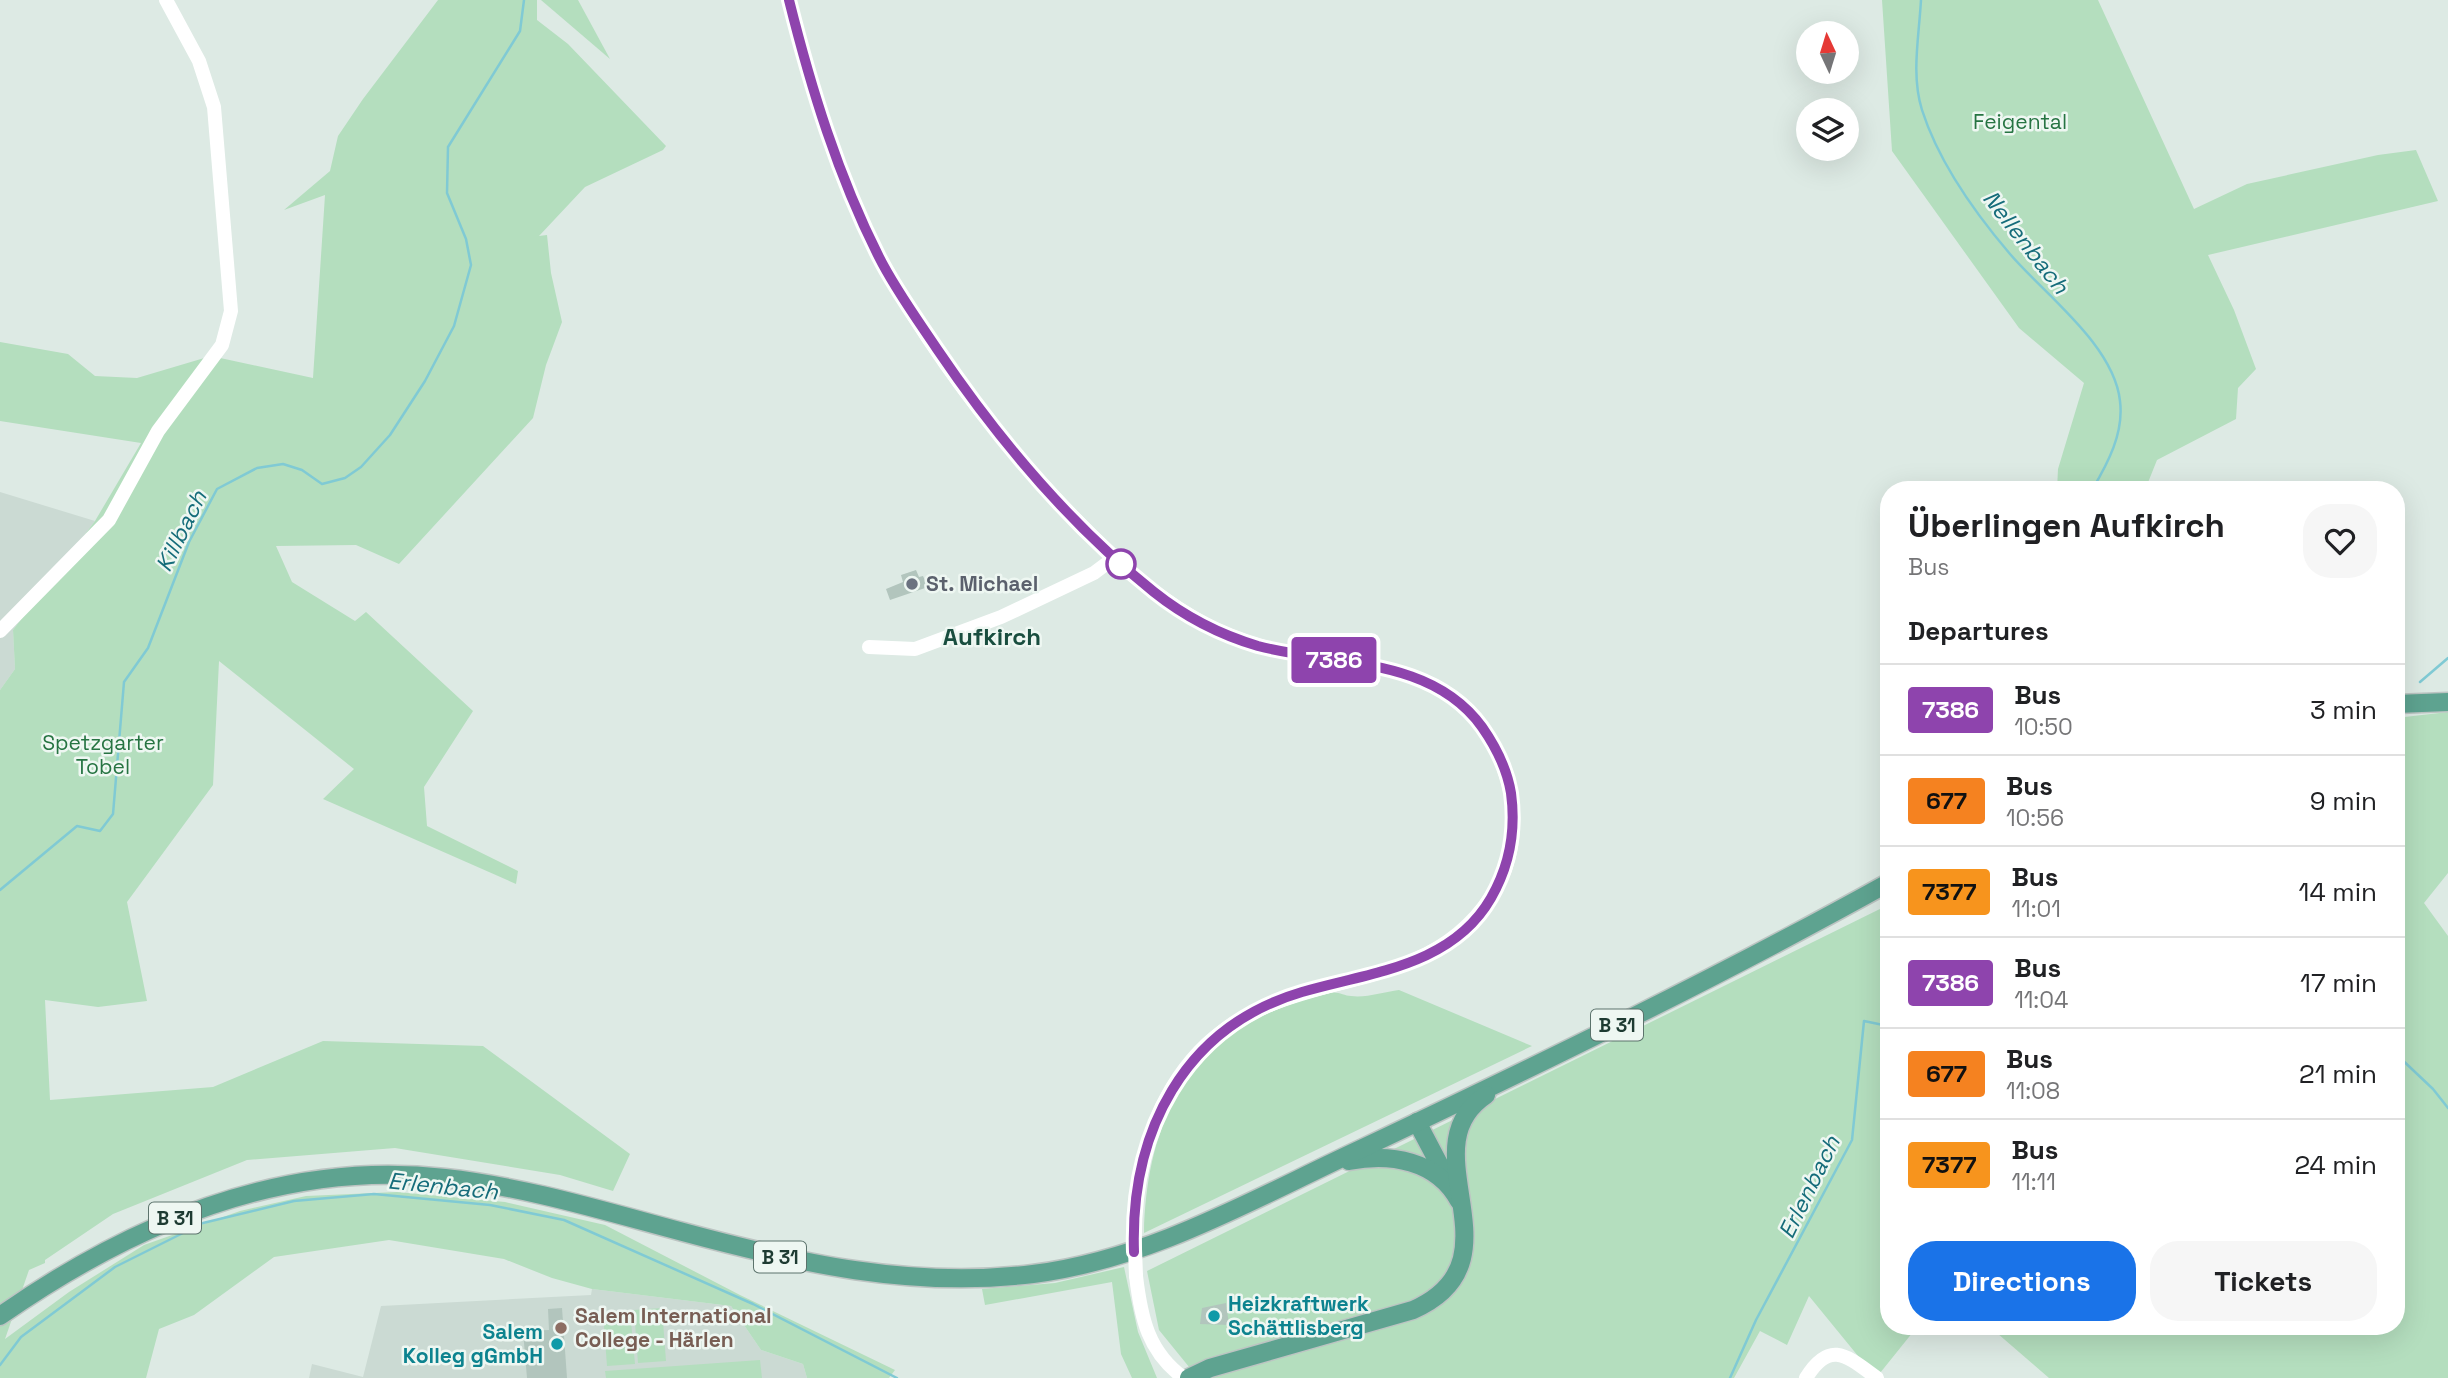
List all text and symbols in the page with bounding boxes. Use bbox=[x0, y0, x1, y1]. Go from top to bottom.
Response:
north arrow bbox=[1796, 21, 1858, 84]
map controls bbox=[1796, 21, 1859, 161]
button: layers bbox=[1796, 98, 1859, 161]
park label: Feigental bbox=[1973, 108, 2067, 135]
water label: Nellenbach bbox=[1976, 184, 2076, 301]
water label: Killbach bbox=[149, 485, 214, 576]
button: heart bbox=[2303, 504, 2377, 578]
text: Überlingen Aufkirch bbox=[1908, 505, 2225, 547]
unlabelled marker bbox=[1106, 549, 1136, 579]
text: Bus bbox=[1908, 552, 1949, 582]
place label: St. Michael bbox=[926, 570, 1038, 597]
marker: St. Michael bbox=[904, 576, 920, 592]
text: Departures bbox=[1908, 614, 2049, 648]
district label: Aufkirch bbox=[943, 621, 1041, 652]
line badge: 7386 bbox=[1285, 637, 1383, 683]
text: 7386 bbox=[1305, 644, 1363, 675]
text: Bus bbox=[2014, 678, 2061, 712]
text: 3 min bbox=[2310, 693, 2377, 727]
text: 7386 bbox=[1922, 694, 1979, 725]
text: 10:50 bbox=[2014, 712, 2073, 742]
park label: Spetzgarter Tobel bbox=[42, 729, 164, 780]
text: Bus bbox=[2006, 769, 2053, 803]
text: 9 min bbox=[2310, 784, 2377, 818]
text: 677 bbox=[1926, 785, 1967, 816]
text: 10:56 bbox=[2006, 803, 2064, 833]
text: Bus bbox=[2011, 860, 2058, 894]
text: 14 min bbox=[2299, 875, 2377, 909]
text: 7377 bbox=[1922, 876, 1976, 907]
text: 11:01 bbox=[2011, 894, 2061, 924]
text: Bus bbox=[2014, 951, 2061, 985]
text: 17 min bbox=[2300, 966, 2377, 1000]
text: 7386 bbox=[1922, 967, 1979, 998]
text: 11:04 bbox=[2014, 985, 2068, 1015]
road number: B 31 bbox=[1591, 1009, 1643, 1040]
text: Bus bbox=[2006, 1042, 2053, 1076]
text: 21 min bbox=[2299, 1057, 2377, 1091]
text: 677 bbox=[1926, 1058, 1967, 1089]
text: 11:08 bbox=[2006, 1076, 2060, 1106]
water label: Erlenbach bbox=[1771, 1130, 1847, 1243]
text: Bus bbox=[2011, 1133, 2058, 1167]
text: 24 min bbox=[2294, 1148, 2377, 1182]
text: 7377 bbox=[1922, 1149, 1976, 1180]
water label: Erlenbach bbox=[386, 1165, 500, 1207]
text: 11:11 bbox=[2011, 1167, 2056, 1197]
road number: B 31 bbox=[149, 1202, 201, 1234]
button: Directions bbox=[1908, 1241, 2136, 1321]
button: Tickets bbox=[2150, 1241, 2377, 1321]
road number: B 31 bbox=[754, 1242, 806, 1273]
place label: Heizkraftwerk Schättlisberg bbox=[1228, 1290, 1369, 1341]
place label: Salem International College - Härlen bbox=[575, 1302, 772, 1353]
marker: Heizkraftwerk Schättlisberg bbox=[1206, 1308, 1222, 1324]
place label: Salem Kolleg gGmbH bbox=[403, 1318, 543, 1369]
marker: Salem International College - Härlen bbox=[553, 1320, 569, 1336]
marker: Salem Kolleg gGmbH bbox=[549, 1336, 565, 1352]

